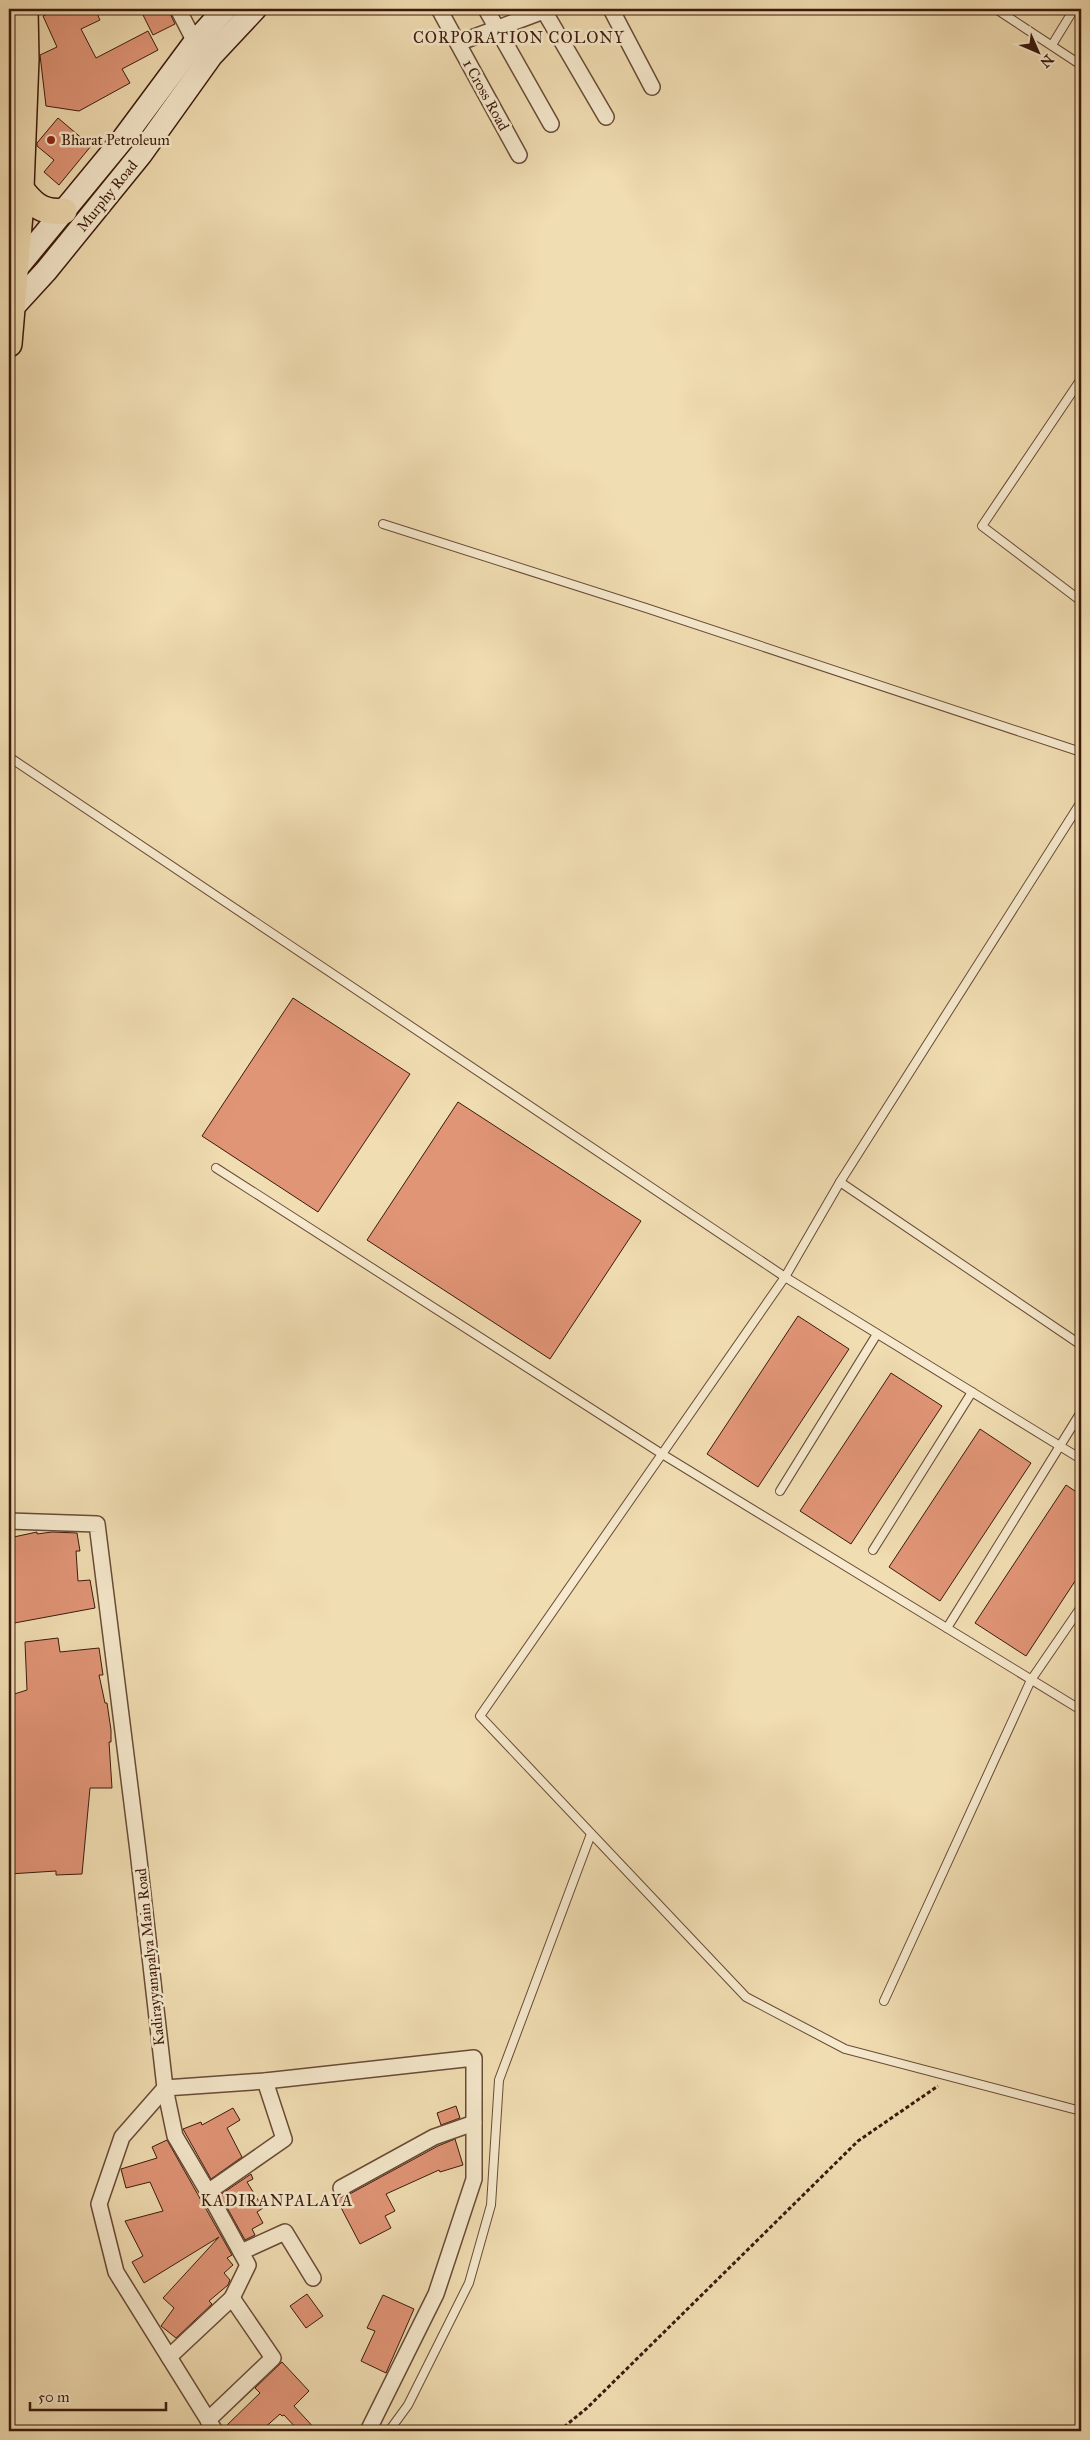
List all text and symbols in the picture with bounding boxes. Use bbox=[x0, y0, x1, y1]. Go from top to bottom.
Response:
district label: CORPORATION COLONY bbox=[413, 28, 625, 47]
north arrow bbox=[1012, 28, 1062, 78]
text: N bbox=[1037, 51, 1057, 71]
street label: 1 Cross Road bbox=[459, 56, 513, 134]
place label: Bharat Petroleum bbox=[61, 131, 170, 149]
marker: Bharat Petroleum bbox=[45, 134, 57, 146]
street label: Murphy Road bbox=[73, 156, 142, 235]
street label: Kadirayyanapalya Main Road bbox=[132, 1867, 168, 2047]
district label: KADIRANPALAYA bbox=[201, 2191, 353, 2210]
scale bar bbox=[30, 2380, 166, 2412]
text: 50 m bbox=[38, 2388, 70, 2406]

